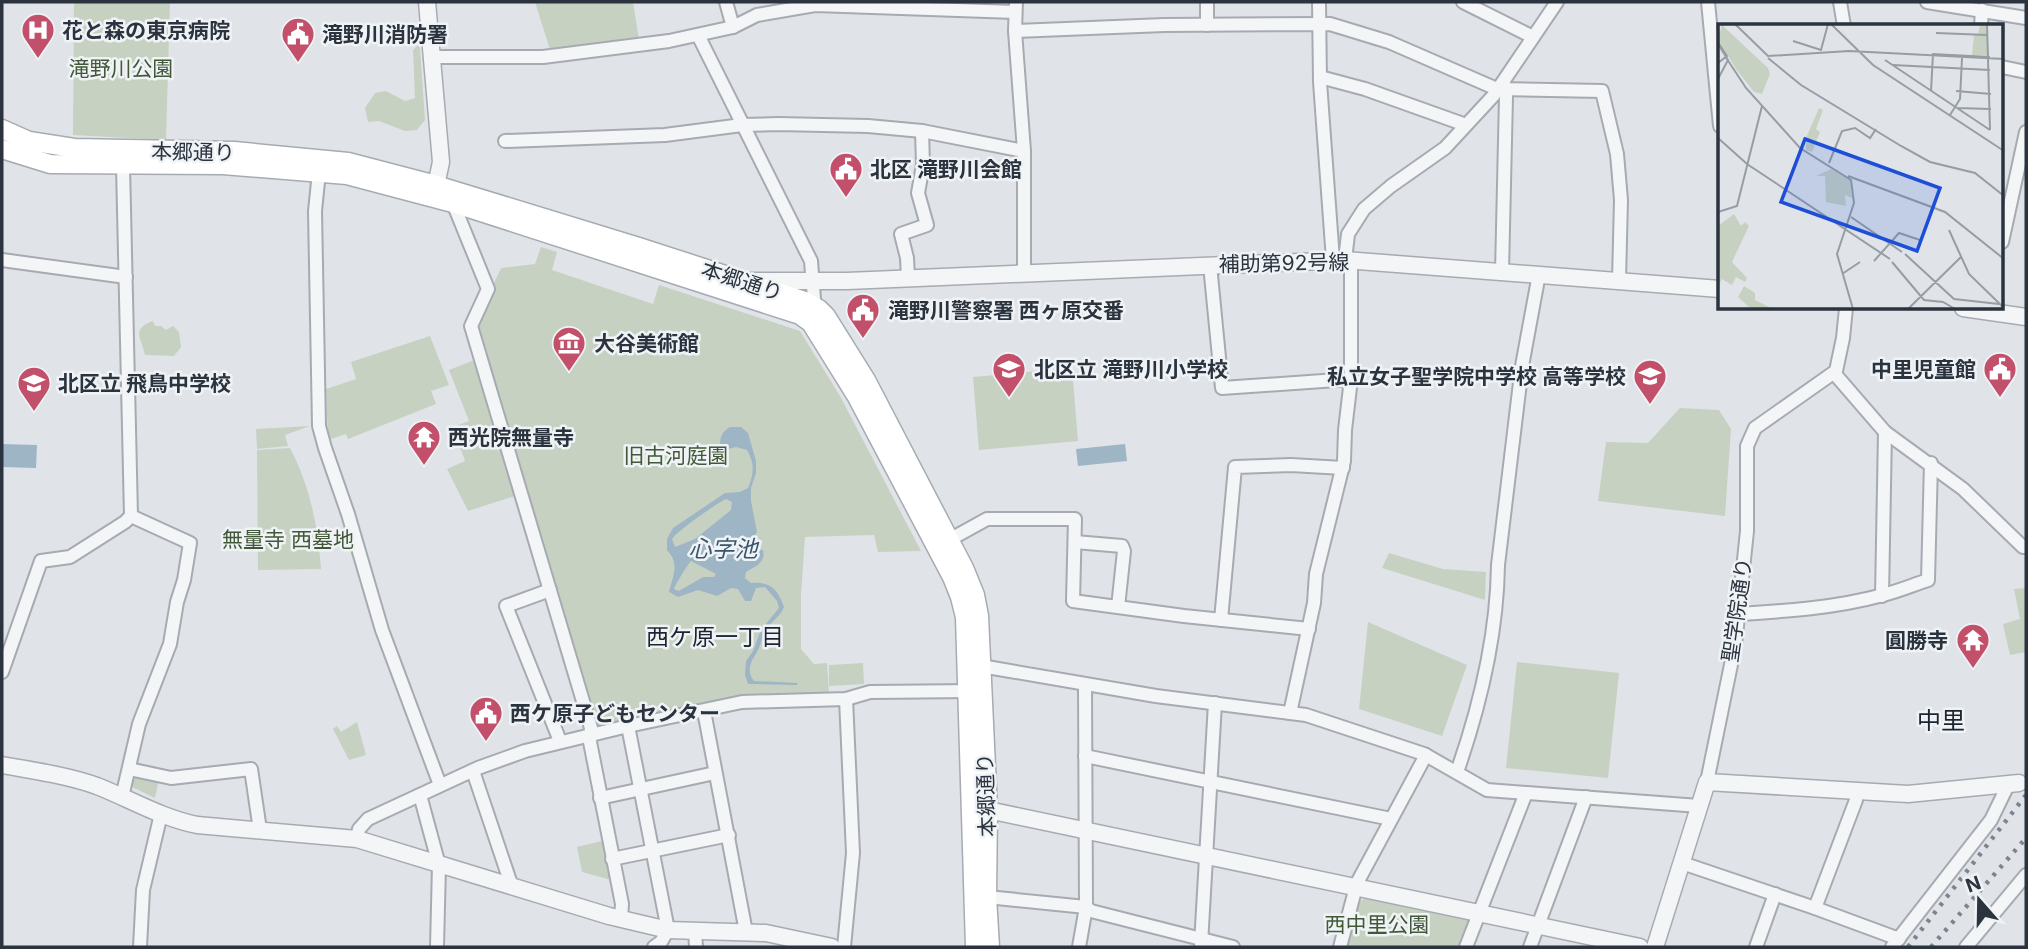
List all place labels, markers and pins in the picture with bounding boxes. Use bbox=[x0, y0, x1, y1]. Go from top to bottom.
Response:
hospital icon: 花と森の東京病院 bbox=[19, 11, 57, 60]
public building icon: 滝野川消防署 bbox=[279, 15, 317, 64]
place label: 花と森の東京病院 bbox=[62, 18, 230, 43]
place label: 滝野川消防署 bbox=[322, 22, 448, 47]
public building icon: 北区 滝野川会館 bbox=[827, 150, 865, 199]
place label: 北区 滝野川会館 bbox=[870, 157, 1022, 182]
public building icon: 滝野川警察署 西ヶ原交番 bbox=[844, 291, 882, 340]
place label: 滝野川警察署 西ヶ原交番 bbox=[888, 298, 1124, 323]
museum icon: 大谷美術館 bbox=[550, 324, 588, 373]
place label: 大谷美術館 bbox=[594, 331, 699, 356]
school or university icon: 北区立 滝野川小学校 bbox=[990, 350, 1028, 399]
public building icon: 中里児童館 bbox=[1981, 350, 2019, 399]
place label: 北区立 滝野川小学校 bbox=[1034, 357, 1228, 382]
school or university icon: 私立女子聖学院中学校 高等学校 bbox=[1631, 357, 1669, 406]
place label: 中里児童館 bbox=[1871, 357, 1976, 382]
school or university icon: 北区立 飛鳥中学校 bbox=[15, 364, 53, 413]
place label: 私立女子聖学院中学校 高等学校 bbox=[1327, 364, 1626, 389]
place label: 北区立 飛鳥中学校 bbox=[58, 371, 231, 396]
temple icon: 西光院無量寺 bbox=[405, 418, 443, 467]
place label: 西光院無量寺 bbox=[448, 425, 574, 450]
temple icon: 圓勝寺 bbox=[1954, 621, 1992, 670]
place label: 圓勝寺 bbox=[1885, 628, 1948, 653]
public building icon: 西ケ原子どもセンター bbox=[467, 694, 505, 743]
place label: 西ケ原子どもセンター bbox=[510, 701, 720, 726]

